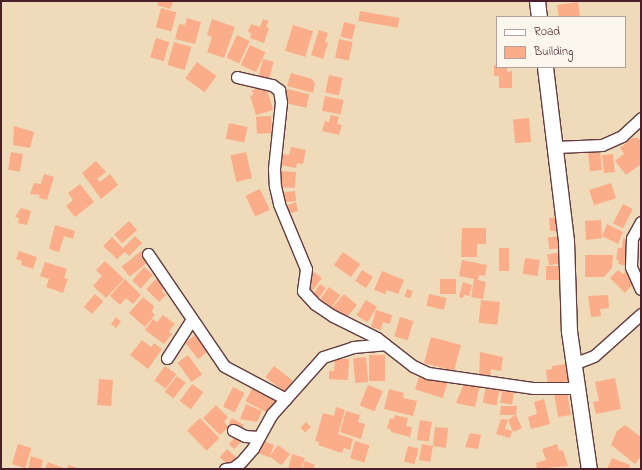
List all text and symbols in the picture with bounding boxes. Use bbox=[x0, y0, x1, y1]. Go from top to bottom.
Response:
legend bbox=[496, 16, 626, 68]
text: Road bbox=[534, 23, 560, 41]
text: Building bbox=[534, 43, 573, 61]

